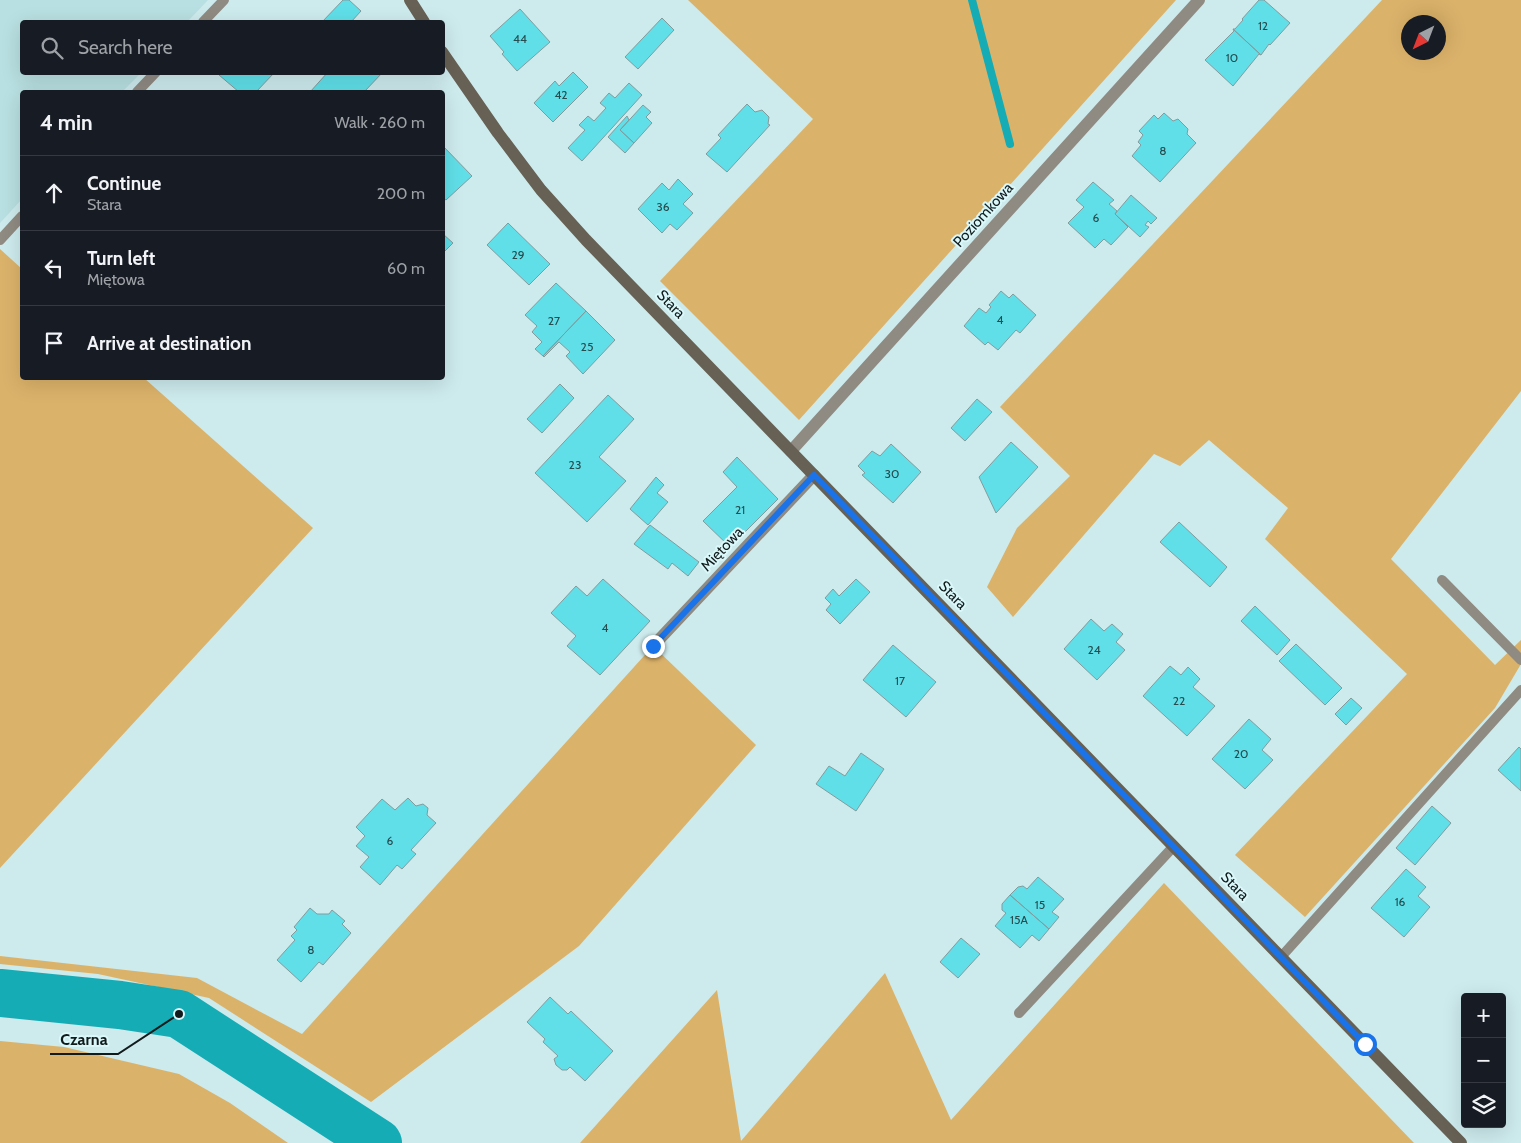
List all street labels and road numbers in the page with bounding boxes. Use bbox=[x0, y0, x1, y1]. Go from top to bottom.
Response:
street label: Poziomkowa bbox=[949, 178, 1017, 251]
street label: Stara bbox=[653, 286, 689, 323]
street label: Miętowa bbox=[697, 523, 748, 575]
street label: Stara bbox=[935, 577, 971, 614]
street label: Stara bbox=[1217, 868, 1253, 905]

